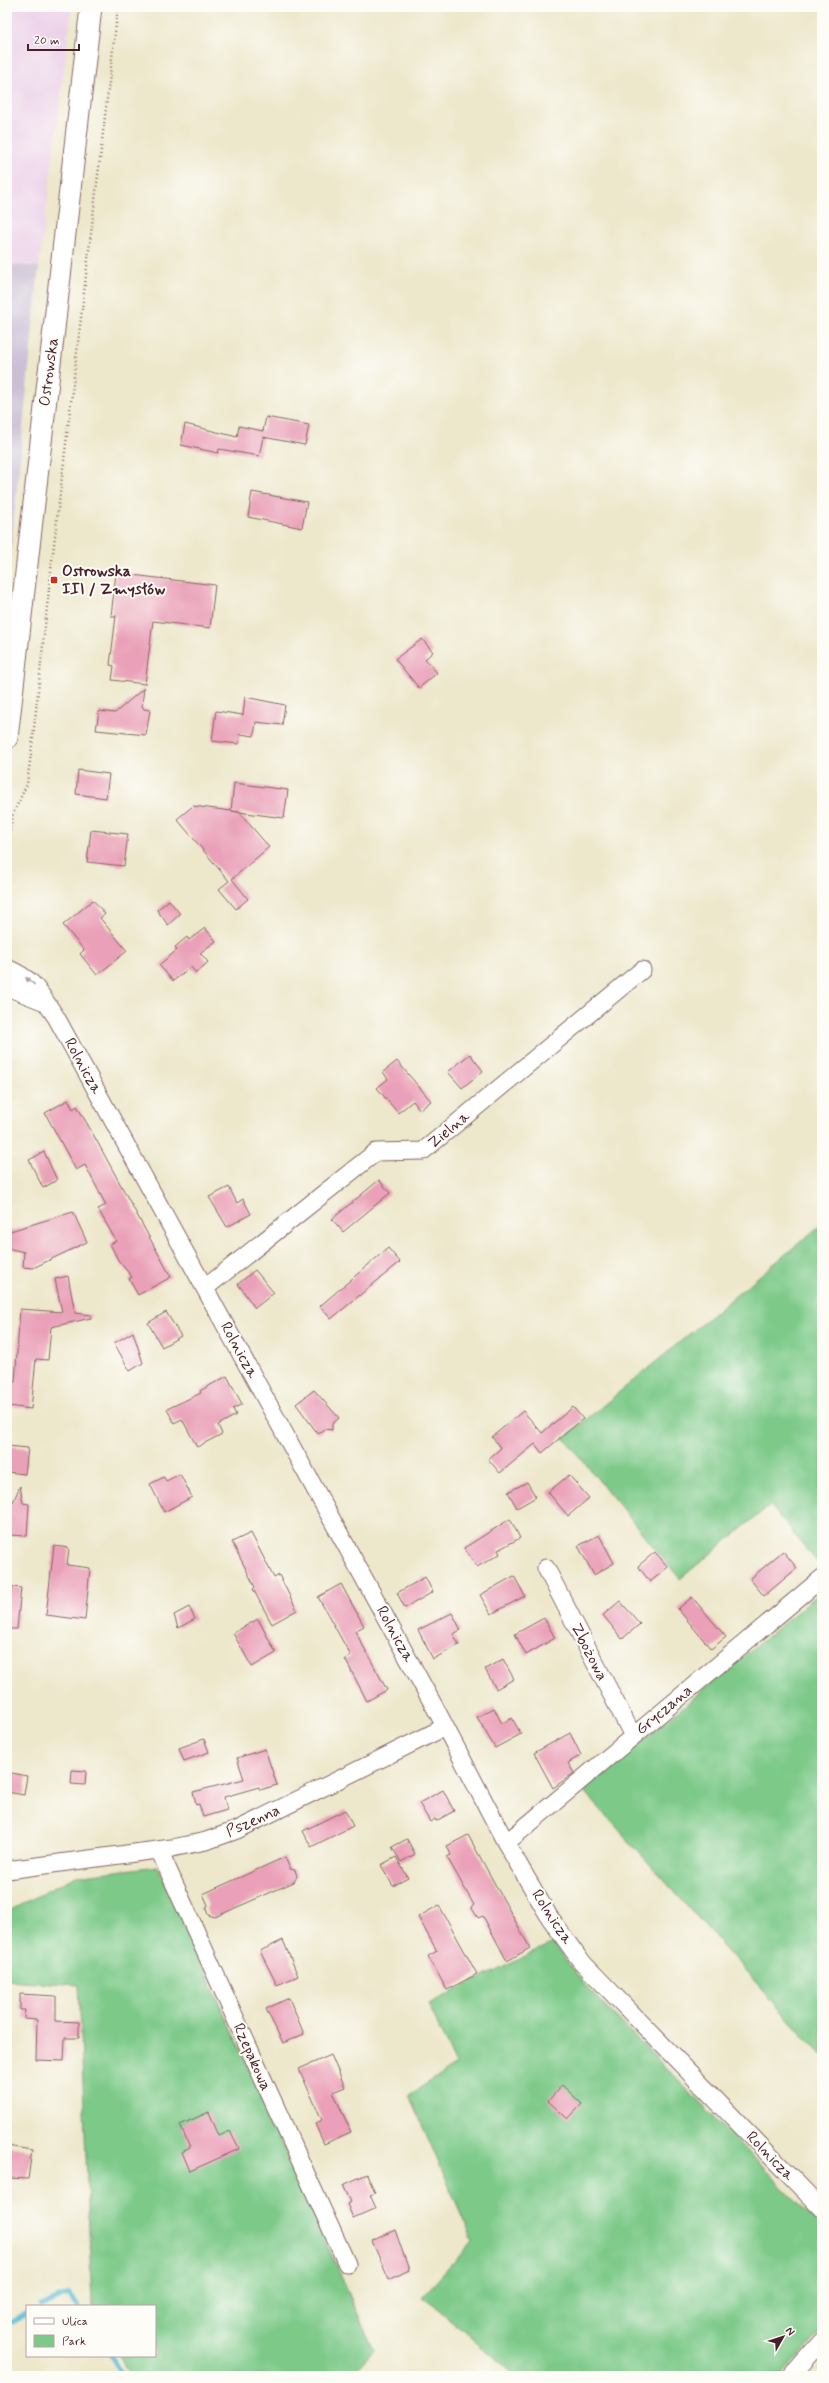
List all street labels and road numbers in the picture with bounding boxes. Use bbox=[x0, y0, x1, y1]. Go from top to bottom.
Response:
street label: Ostrowska bbox=[34, 336, 64, 408]
street label: Rolnicza bbox=[59, 1034, 107, 1098]
street label: Zielna bbox=[424, 1106, 475, 1154]
street label: Rolnicza bbox=[215, 1318, 263, 1382]
street label: Rolnicza bbox=[371, 1602, 419, 1666]
street label: Zbożowa bbox=[566, 1620, 613, 1685]
street label: Gryczana bbox=[631, 1680, 697, 1740]
street label: Pszenna bbox=[223, 1800, 284, 1842]
street label: Rolnicza bbox=[527, 1886, 578, 1949]
street label: Rzepakowa bbox=[228, 2020, 276, 2094]
street label: Rolnicza bbox=[741, 2127, 799, 2186]

